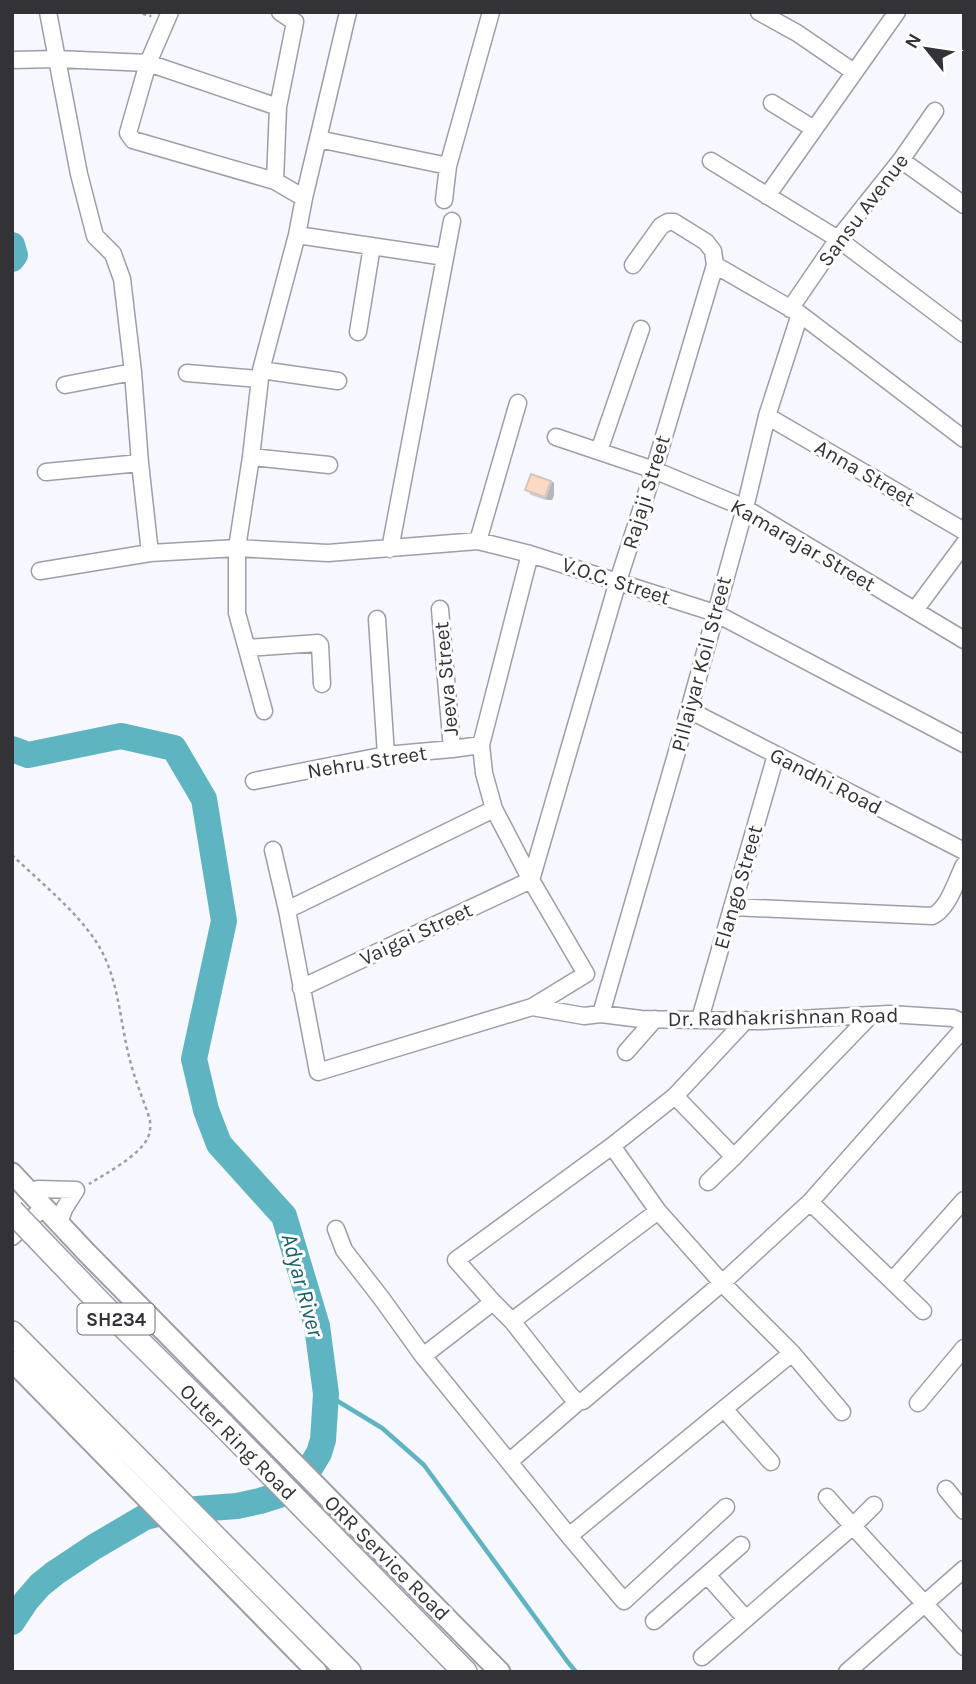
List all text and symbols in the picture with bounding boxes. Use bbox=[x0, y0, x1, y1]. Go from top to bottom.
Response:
north arrow bbox=[892, 14, 962, 84]
text: N bbox=[900, 30, 926, 52]
street label: Sansu Avenue bbox=[813, 149, 913, 271]
street label: Rajaji Street bbox=[617, 432, 675, 552]
street label: Anna Street bbox=[811, 435, 919, 511]
street label: Kamarajar Street bbox=[726, 494, 880, 596]
street label: V.O.C. Street bbox=[559, 552, 673, 610]
street label: Pillaiyar Koil Street bbox=[666, 574, 736, 754]
street label: Jeeva Street bbox=[429, 621, 463, 737]
street label: Nehru Street bbox=[305, 741, 429, 783]
street label: Gandhi Road bbox=[766, 743, 886, 819]
street label: Elango Street bbox=[709, 822, 767, 952]
street label: Vaigai Street bbox=[356, 897, 476, 971]
street label: Dr. Radhakrishnan Road bbox=[667, 1003, 899, 1031]
water label: Adyar River bbox=[276, 1230, 330, 1341]
road number: SH234 bbox=[78, 1303, 154, 1334]
street label: Outer Ring Road bbox=[175, 1379, 301, 1505]
street label: ORR Service Road bbox=[319, 1490, 455, 1626]

